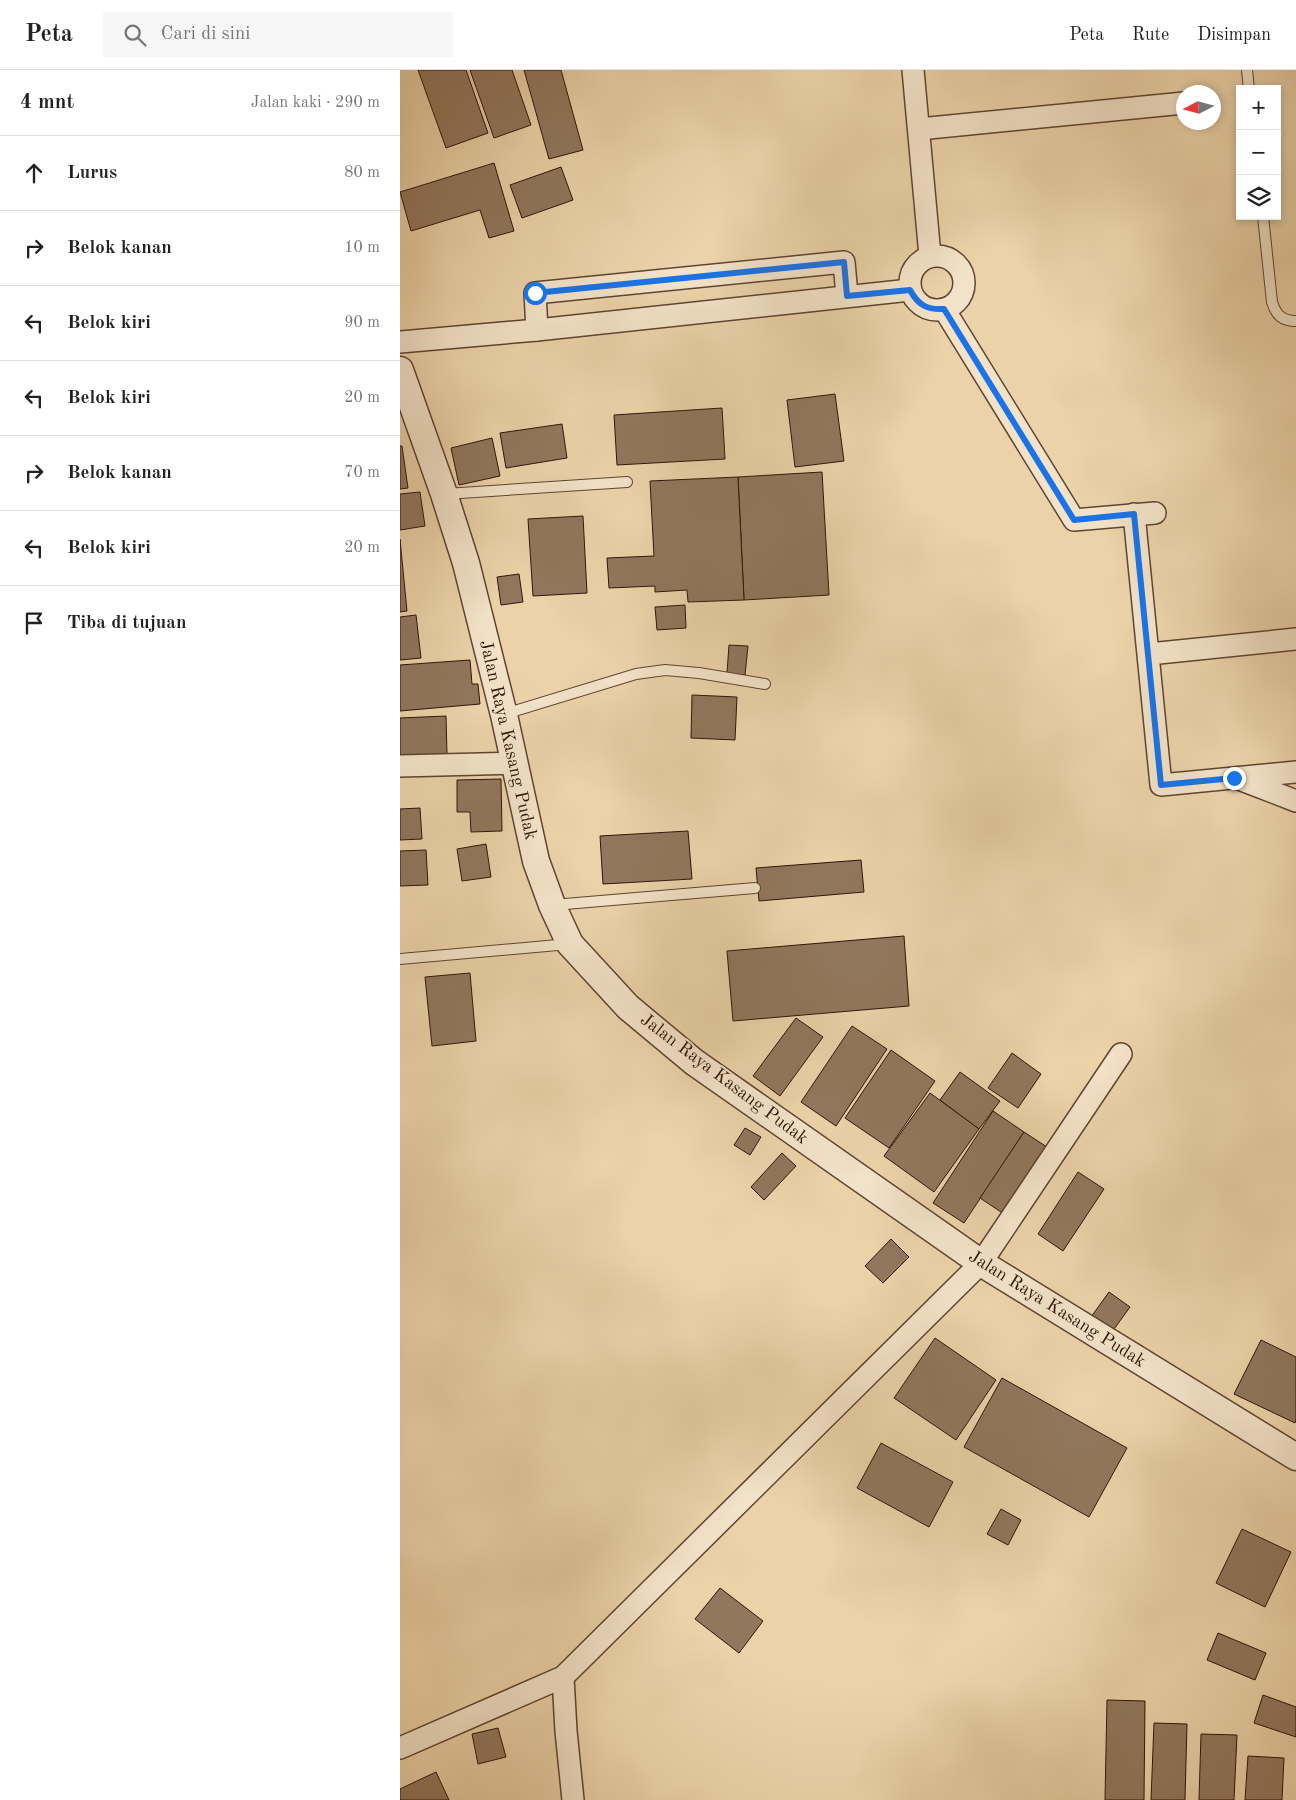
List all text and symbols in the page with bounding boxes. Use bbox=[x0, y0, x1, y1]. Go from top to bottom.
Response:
search box bbox=[103, 12, 453, 57]
icon: search bbox=[121, 21, 149, 49]
text: Peta bbox=[25, 23, 73, 47]
text: Cari di sini bbox=[161, 25, 250, 44]
text: Peta bbox=[1069, 26, 1104, 44]
text: Rute bbox=[1132, 26, 1169, 44]
text: Disimpan bbox=[1197, 26, 1271, 44]
north arrow bbox=[1176, 85, 1221, 130]
map controls bbox=[1236, 85, 1281, 220]
button: + bbox=[1236, 85, 1281, 130]
text: 4 mnt bbox=[20, 92, 74, 113]
text: Jalan kaki · 290 m bbox=[251, 95, 380, 111]
button: − bbox=[1236, 130, 1281, 175]
icon: ahead bbox=[20, 159, 48, 187]
text: Lurus bbox=[67, 164, 117, 183]
text: 80 m bbox=[344, 165, 380, 181]
button: layers bbox=[1236, 175, 1281, 220]
icon: right bbox=[20, 234, 48, 262]
text: Belok kanan bbox=[67, 239, 172, 258]
text: 10 m bbox=[344, 240, 380, 256]
route start bbox=[524, 282, 547, 305]
icon: left bbox=[20, 309, 48, 337]
text: Belok kiri bbox=[67, 314, 151, 333]
text: 90 m bbox=[344, 315, 380, 331]
icon: left bbox=[20, 384, 48, 412]
text: Belok kiri bbox=[67, 389, 151, 408]
text: 20 m bbox=[344, 390, 380, 406]
icon: right bbox=[20, 459, 48, 487]
text: Belok kanan bbox=[67, 464, 172, 483]
text: 70 m bbox=[344, 465, 380, 481]
icon: left bbox=[20, 534, 48, 562]
text: Belok kiri bbox=[67, 539, 151, 558]
text: 20 m bbox=[344, 540, 380, 556]
icon: arrive bbox=[20, 609, 48, 637]
text: Tiba di tujuan bbox=[67, 614, 187, 633]
street label: Jalan Raya Kasang Pudak bbox=[476, 638, 540, 842]
route end bbox=[1223, 767, 1246, 790]
street label: Jalan Raya Kasang Pudak bbox=[637, 1010, 811, 1148]
street label: Jalan Raya Kasang Pudak bbox=[965, 1247, 1149, 1371]

